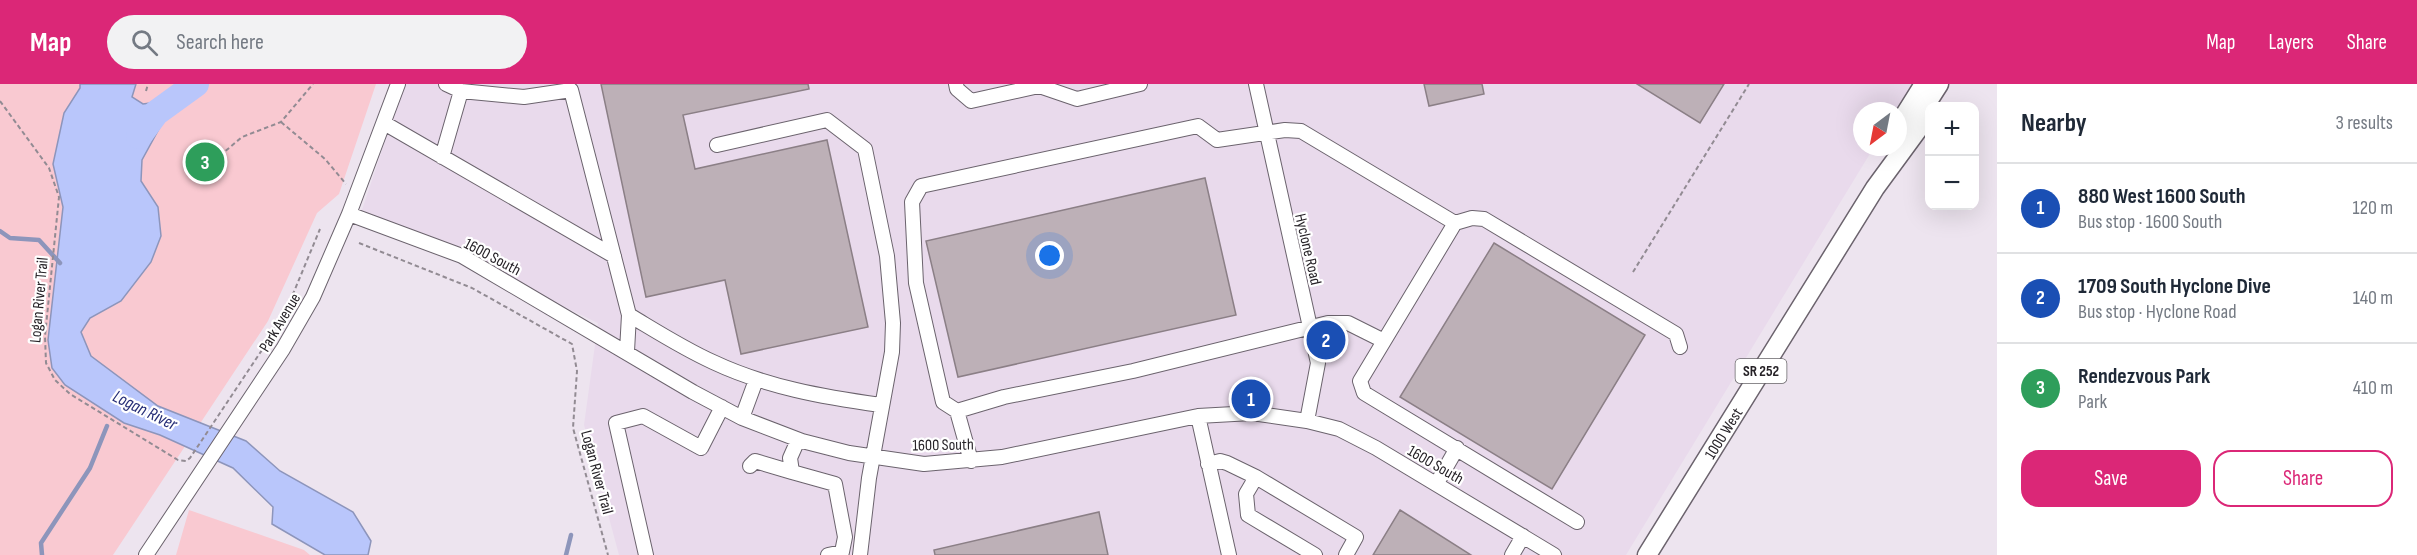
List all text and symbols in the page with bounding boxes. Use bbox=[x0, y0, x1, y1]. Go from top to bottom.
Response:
search box bbox=[107, 15, 527, 69]
text: Map bbox=[30, 26, 71, 59]
icon: search bbox=[128, 26, 161, 59]
text: Search here bbox=[176, 29, 264, 56]
text: Map bbox=[2206, 30, 2235, 55]
text: Layers bbox=[2268, 30, 2314, 55]
text: Share bbox=[2347, 30, 2387, 55]
north arrow bbox=[1853, 102, 1907, 156]
map controls bbox=[1925, 102, 1979, 210]
button: + bbox=[1925, 102, 1979, 156]
text: Nearby bbox=[2021, 108, 2087, 139]
text: 3 results bbox=[2336, 111, 2393, 135]
pin: 3 bbox=[186, 140, 224, 184]
button: − bbox=[1925, 156, 1979, 210]
text: 880 West 1600 South bbox=[2078, 183, 2246, 210]
text: 1 bbox=[2037, 196, 2044, 220]
text: 120 m bbox=[2353, 196, 2393, 220]
text: Bus stop · 1600 South bbox=[2078, 210, 2222, 234]
street label: Hyclone Road bbox=[1290, 212, 1325, 287]
street label: 1600 South bbox=[461, 235, 524, 280]
your location bbox=[1035, 241, 1064, 270]
street label: Logan River Trail bbox=[26, 257, 53, 344]
text: 1709 South Hyclone Dive bbox=[2078, 273, 2271, 300]
text: 2 bbox=[2036, 286, 2045, 310]
text: 140 m bbox=[2353, 286, 2393, 310]
street label: Park Avenue bbox=[255, 290, 305, 356]
text: Bus stop · Hyclone Road bbox=[2078, 300, 2237, 324]
pin: 2 bbox=[1306, 318, 1346, 362]
road number: SR 252 bbox=[1736, 359, 1786, 383]
text: Rendezvous Park bbox=[2078, 363, 2210, 390]
pin: 1 bbox=[1232, 376, 1270, 422]
text: 3 bbox=[2036, 376, 2045, 400]
text: 410 m bbox=[2353, 376, 2393, 400]
water label: Logan River bbox=[109, 386, 181, 435]
text: Park bbox=[2078, 390, 2107, 414]
street label: 1000 West bbox=[1701, 405, 1747, 463]
street label: Logan River Trail bbox=[576, 428, 617, 516]
street label: 1600 South bbox=[912, 435, 974, 456]
street label: 1600 South bbox=[1404, 442, 1467, 489]
button: Save bbox=[2021, 450, 2201, 507]
button: Share bbox=[2213, 450, 2393, 507]

